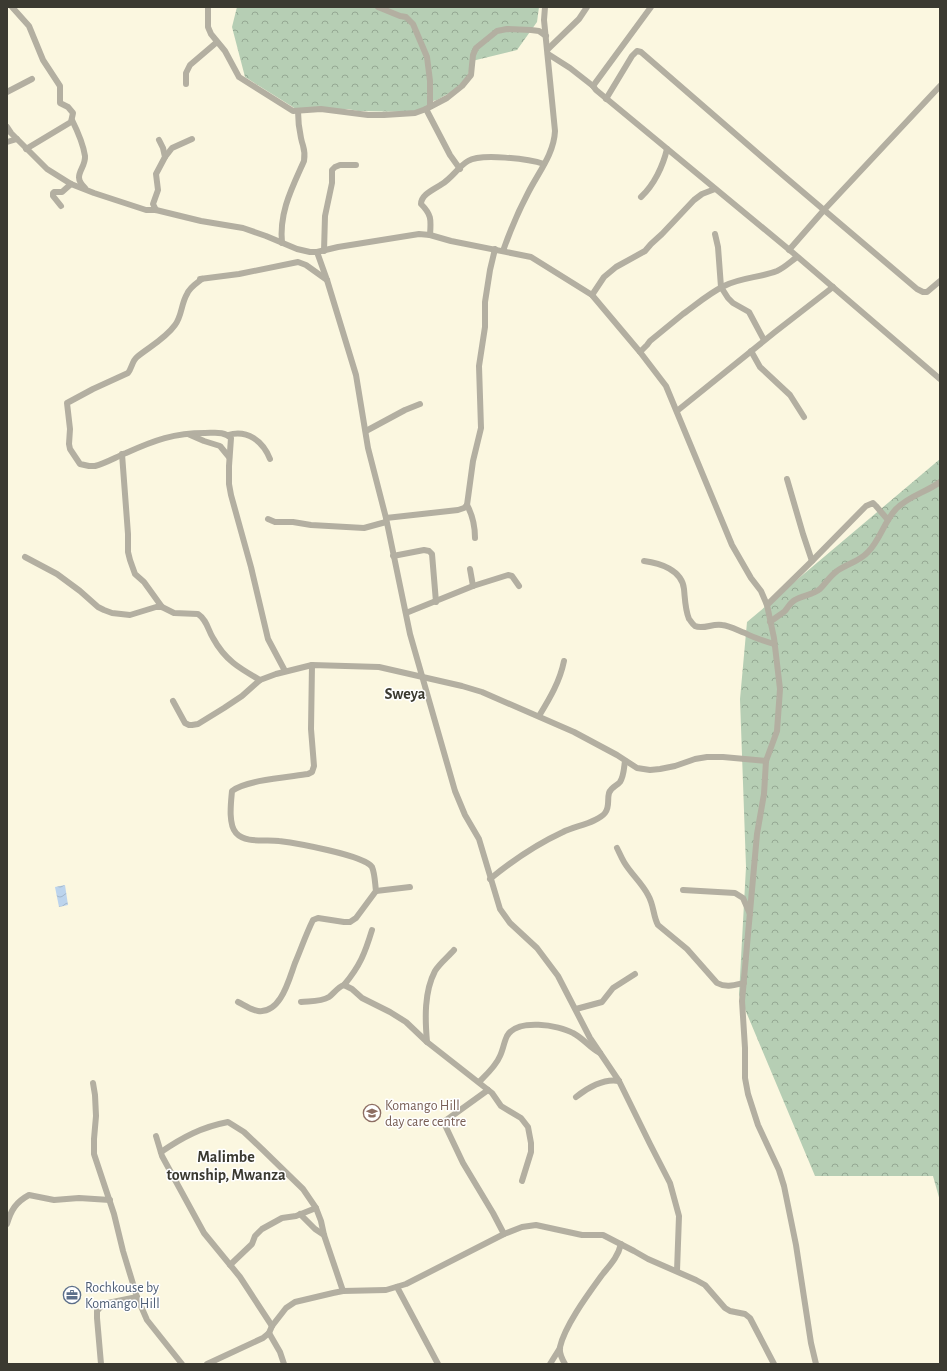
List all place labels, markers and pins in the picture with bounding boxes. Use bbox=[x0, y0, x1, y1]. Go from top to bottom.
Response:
place label: Komango Hill day care centre bbox=[385, 1099, 466, 1129]
school or university icon: Komango Hill day care centre bbox=[362, 1103, 382, 1123]
place label: Rochkouse by Komango Hill bbox=[85, 1281, 160, 1311]
office icon: Rochkouse by Komango Hill bbox=[62, 1285, 82, 1305]

